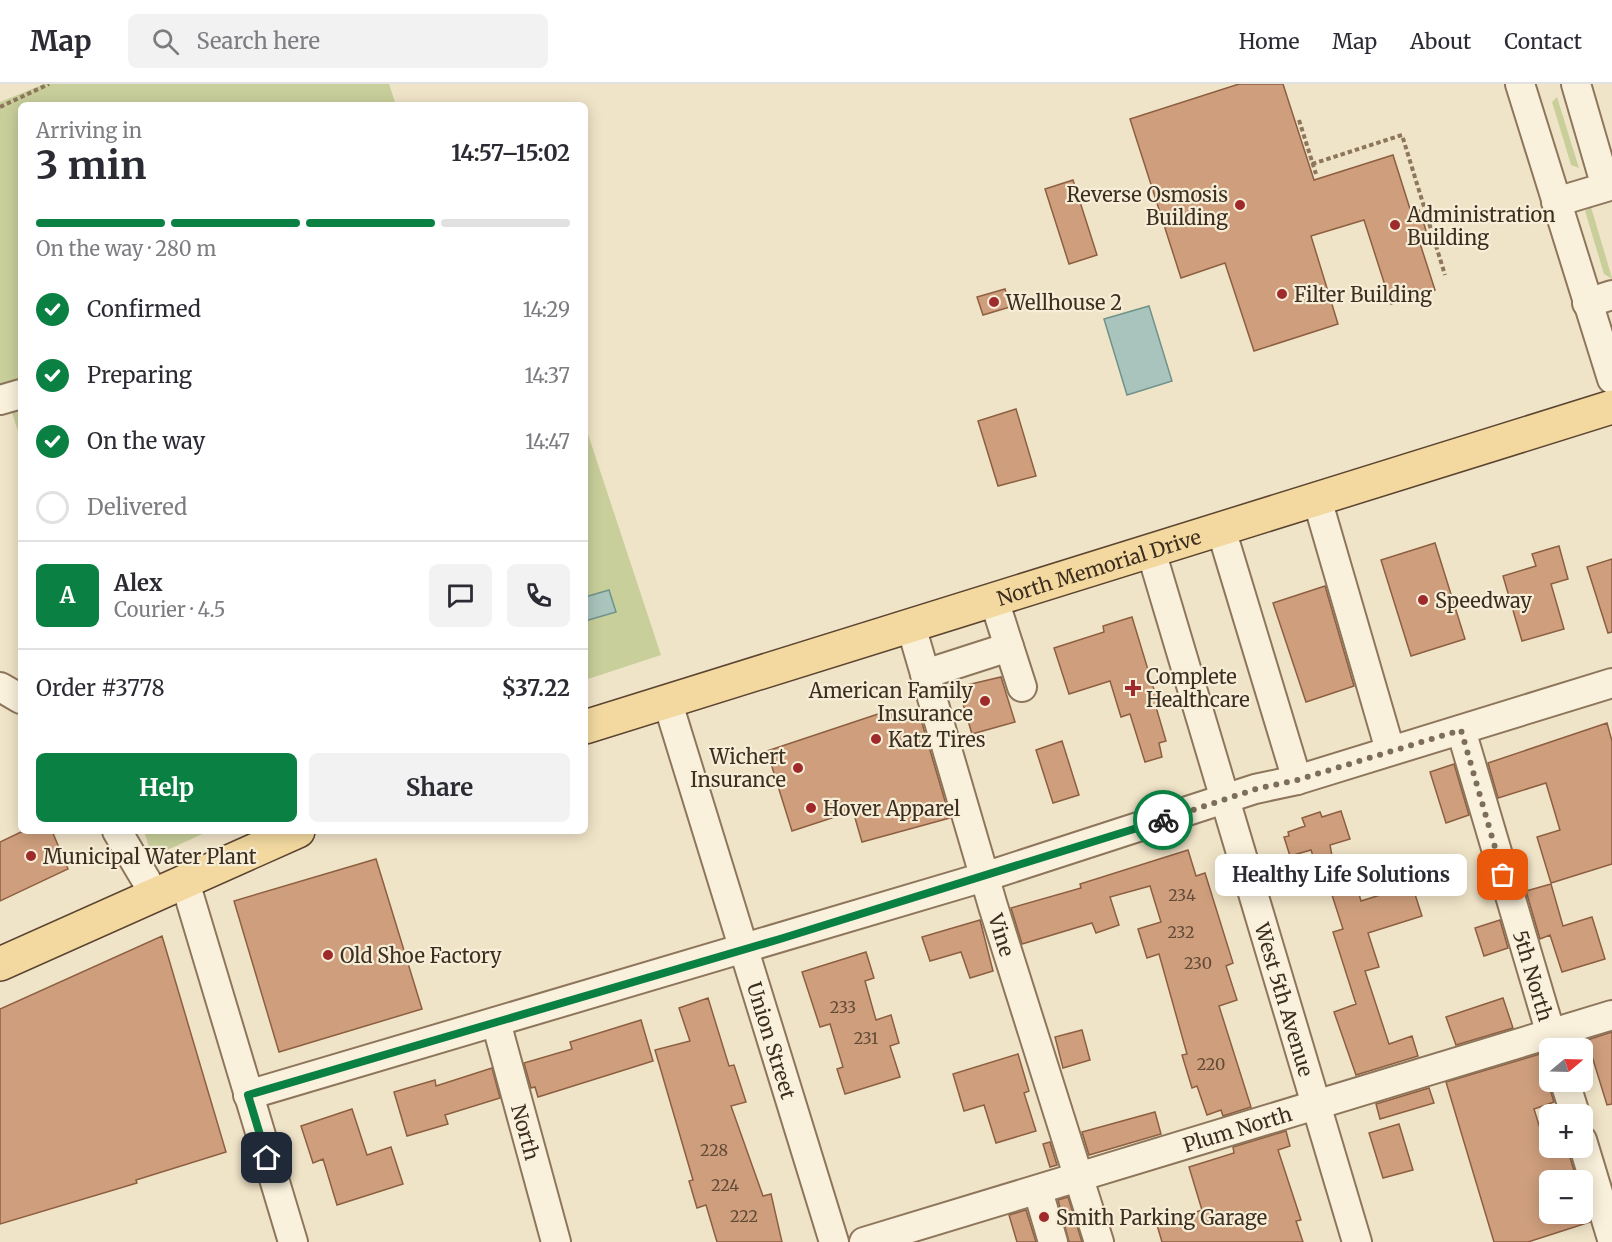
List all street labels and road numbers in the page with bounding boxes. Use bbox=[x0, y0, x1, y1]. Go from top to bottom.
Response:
street label: North Memorial Drive bbox=[994, 523, 1204, 610]
street label: Vine bbox=[983, 909, 1021, 959]
street label: West 5th Avenue bbox=[1250, 919, 1319, 1079]
street label: 5th North bbox=[1508, 927, 1559, 1024]
street label: Union Street bbox=[742, 979, 802, 1102]
street label: Plum North bbox=[1180, 1100, 1295, 1157]
street label: North bbox=[506, 1101, 546, 1163]

